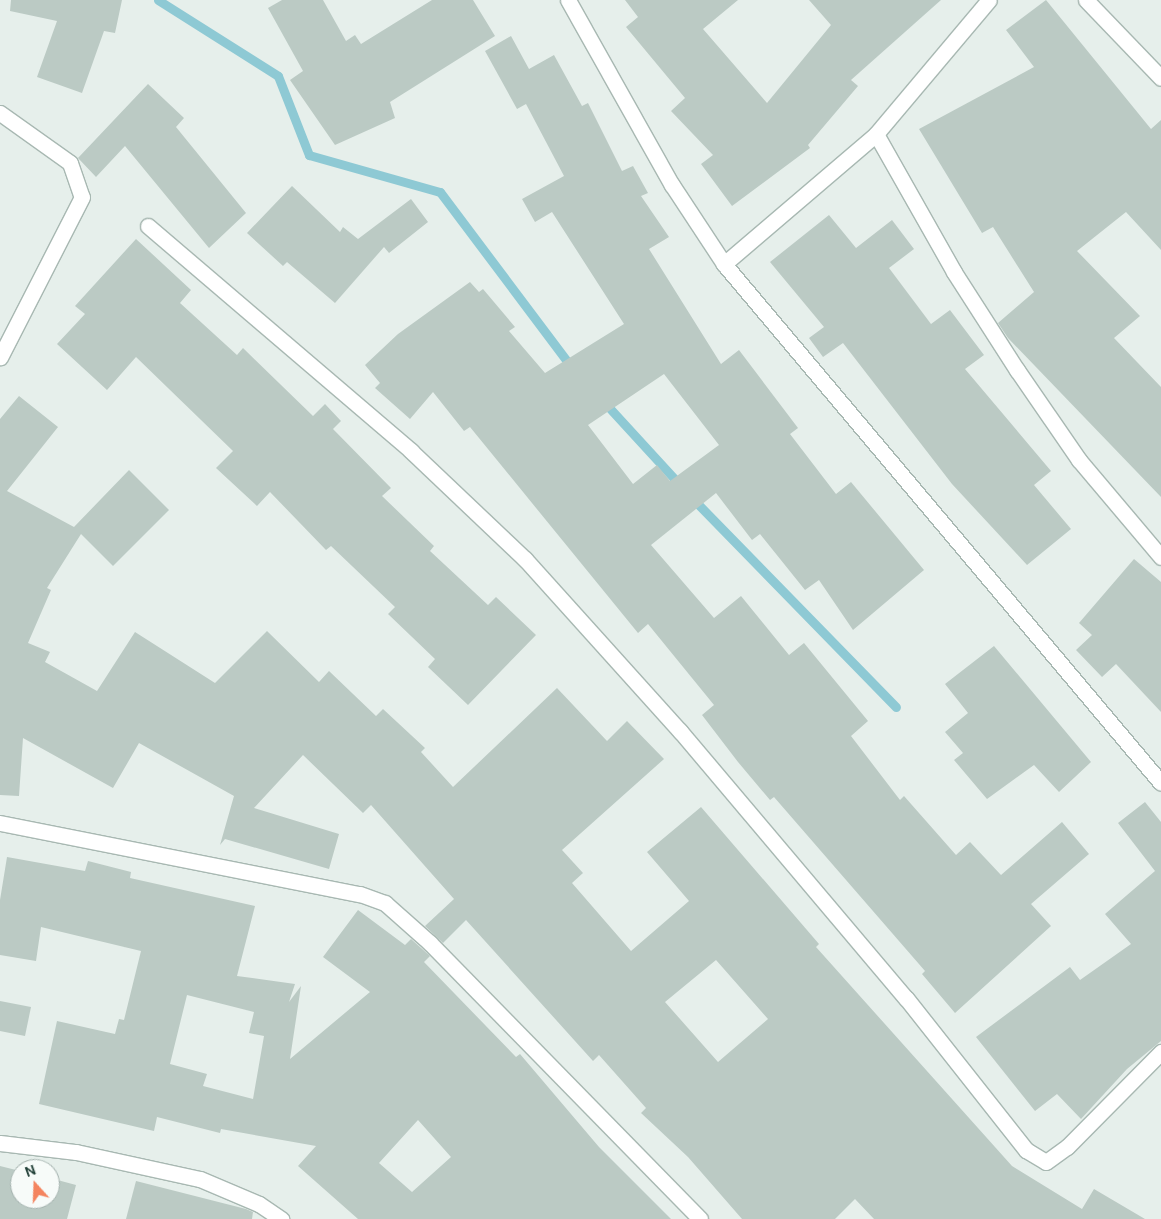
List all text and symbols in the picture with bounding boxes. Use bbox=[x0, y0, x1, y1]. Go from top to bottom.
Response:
north arrow bbox=[10, 1159, 60, 1209]
text: N bbox=[22, 1161, 38, 1181]

